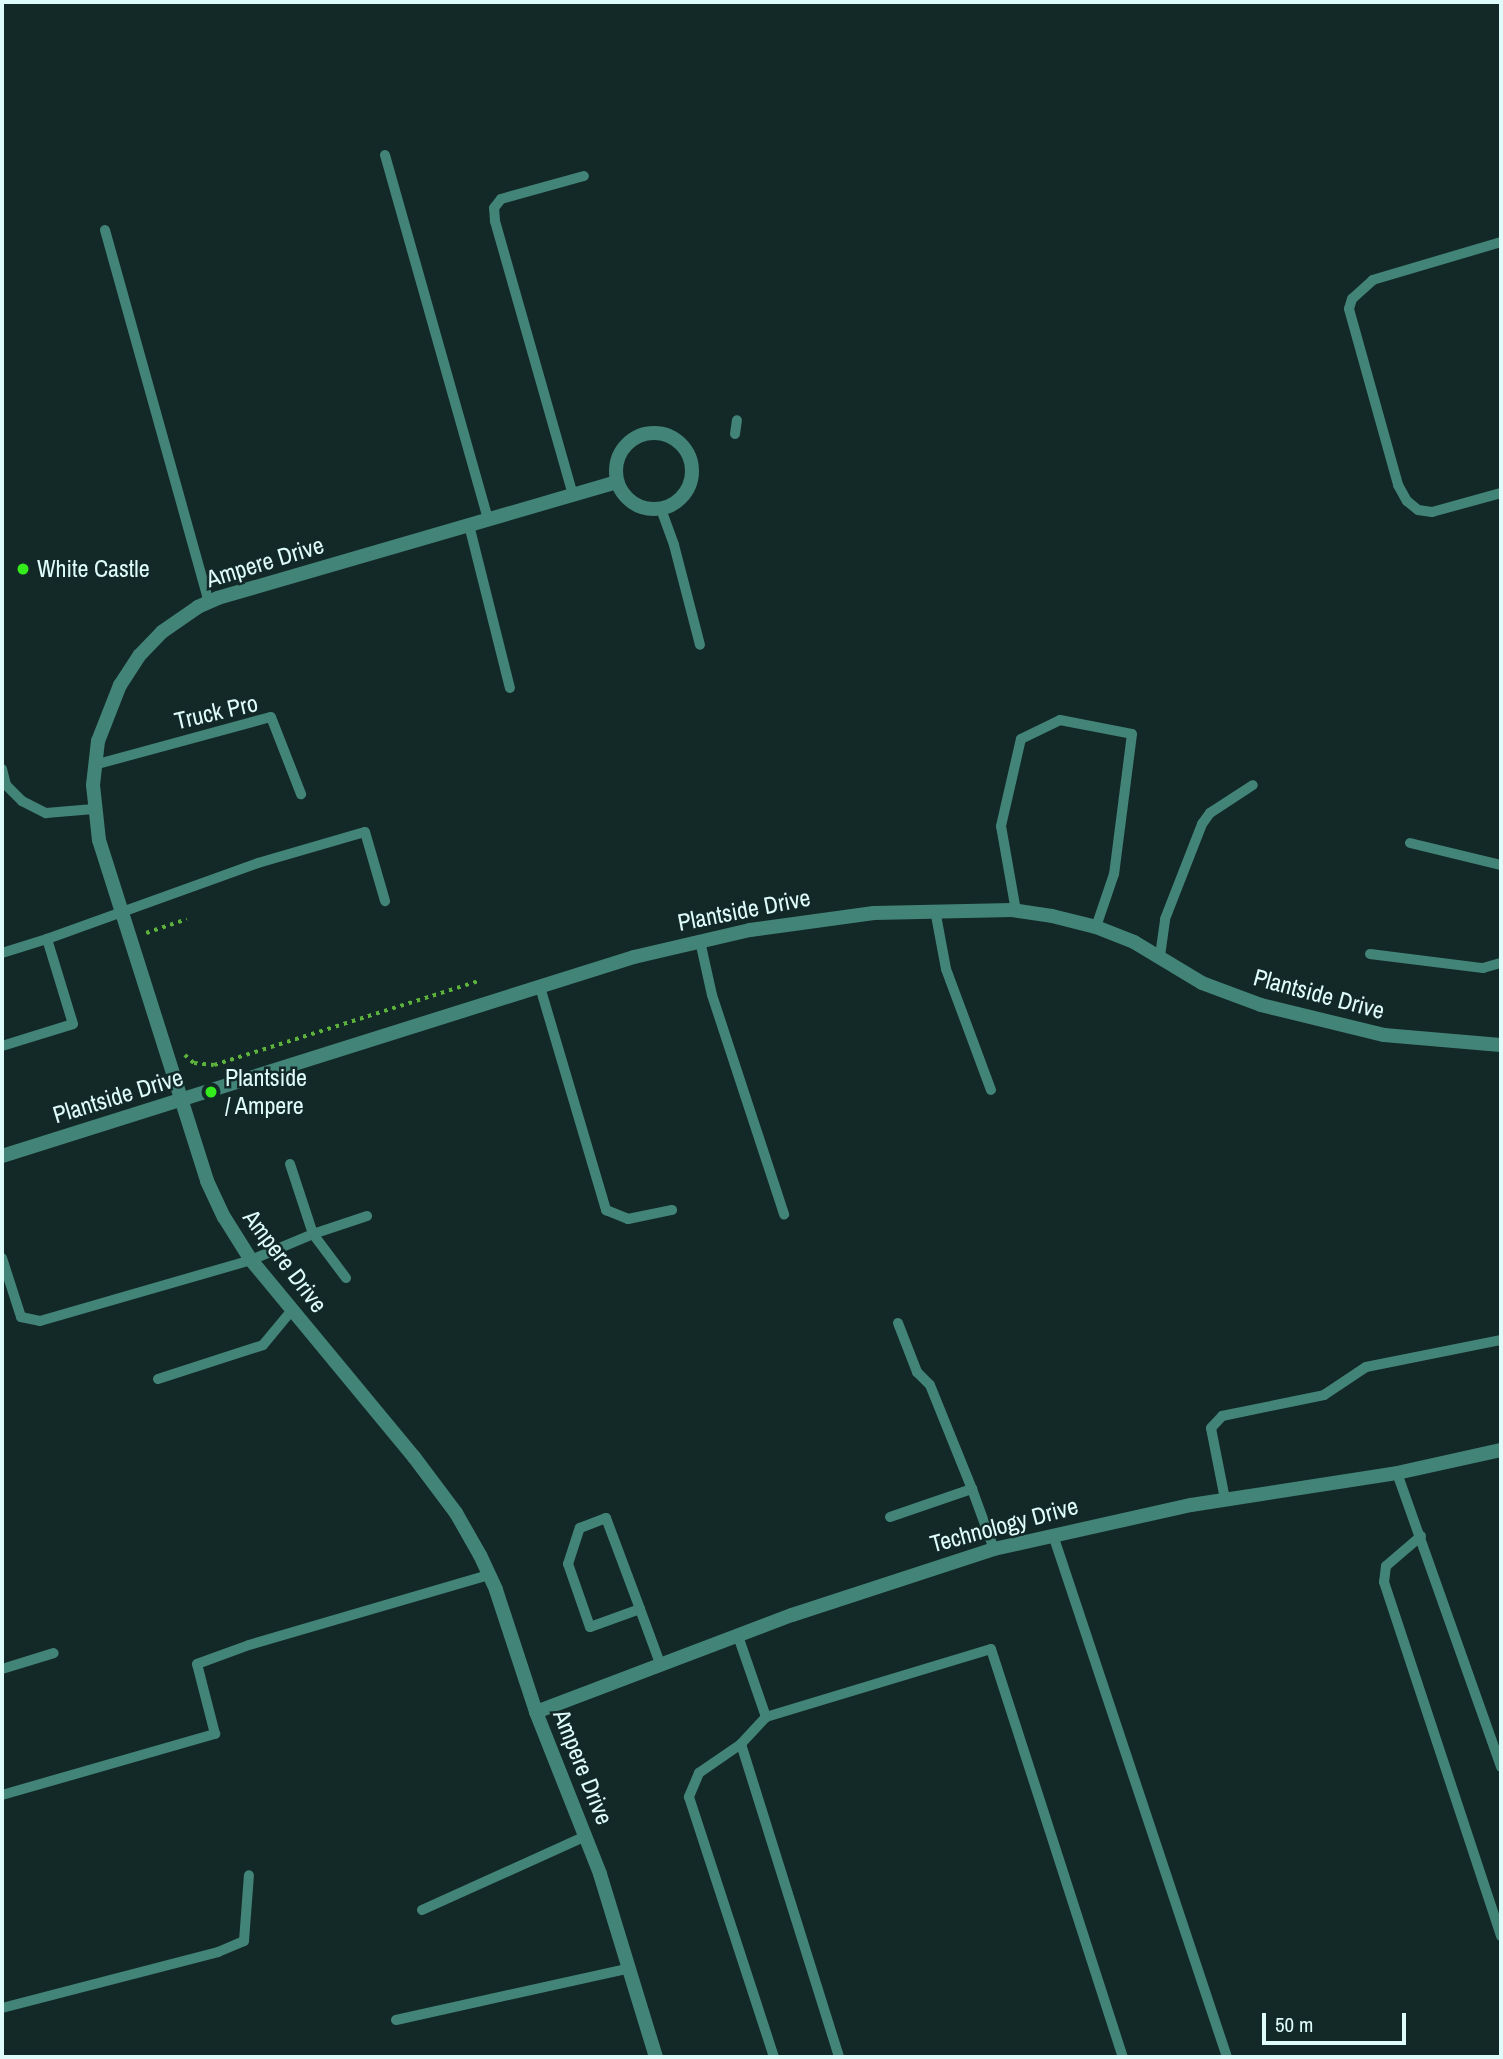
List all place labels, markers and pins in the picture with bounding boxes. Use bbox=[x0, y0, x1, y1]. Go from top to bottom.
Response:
place label: White Castle bbox=[37, 555, 150, 583]
marker: White Castle bbox=[15, 561, 31, 577]
place label: Plantside / Ampere bbox=[225, 1064, 307, 1120]
marker: Plantside / Ampere bbox=[203, 1084, 219, 1100]

